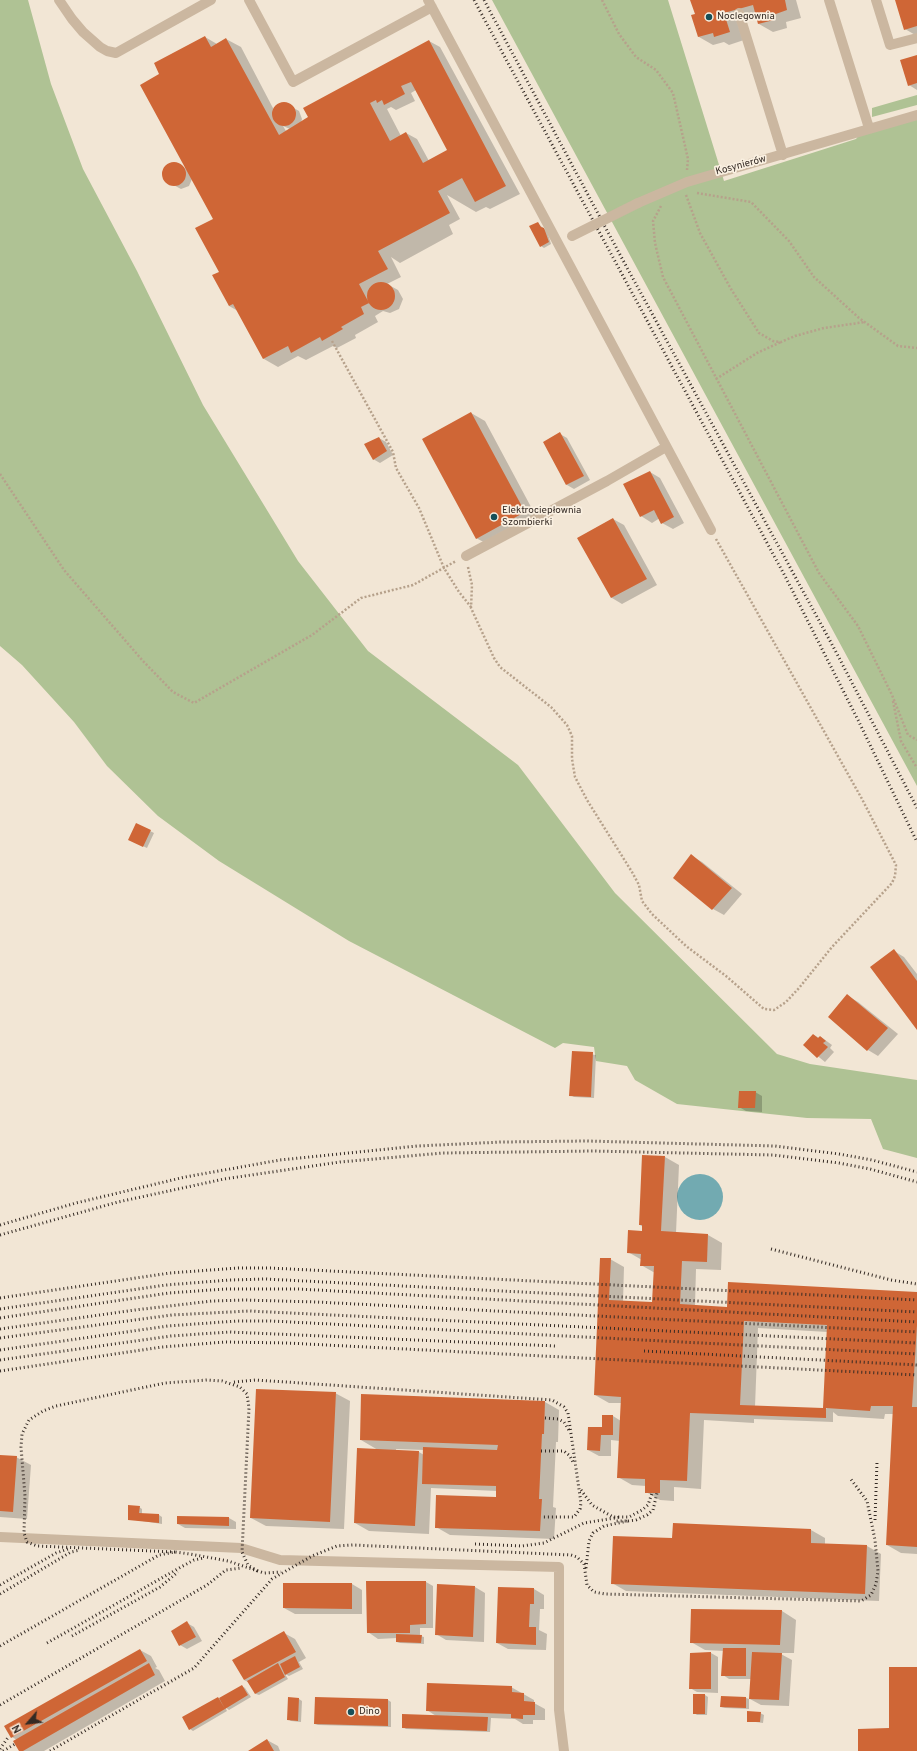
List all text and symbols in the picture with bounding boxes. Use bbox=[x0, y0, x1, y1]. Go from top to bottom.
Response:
place label: Noclegownia bbox=[717, 11, 775, 23]
marker: Noclegownia bbox=[704, 12, 714, 22]
street label: Kosynierów bbox=[714, 154, 768, 178]
place label: Elektrociepłownia Szombierki bbox=[502, 505, 581, 528]
marker: Elektrociepłownia Szombierki bbox=[489, 512, 499, 522]
north arrow bbox=[8, 1703, 48, 1743]
place label: Dino bbox=[359, 1706, 380, 1718]
marker: Dino bbox=[346, 1707, 356, 1717]
text: N bbox=[9, 1722, 25, 1735]

